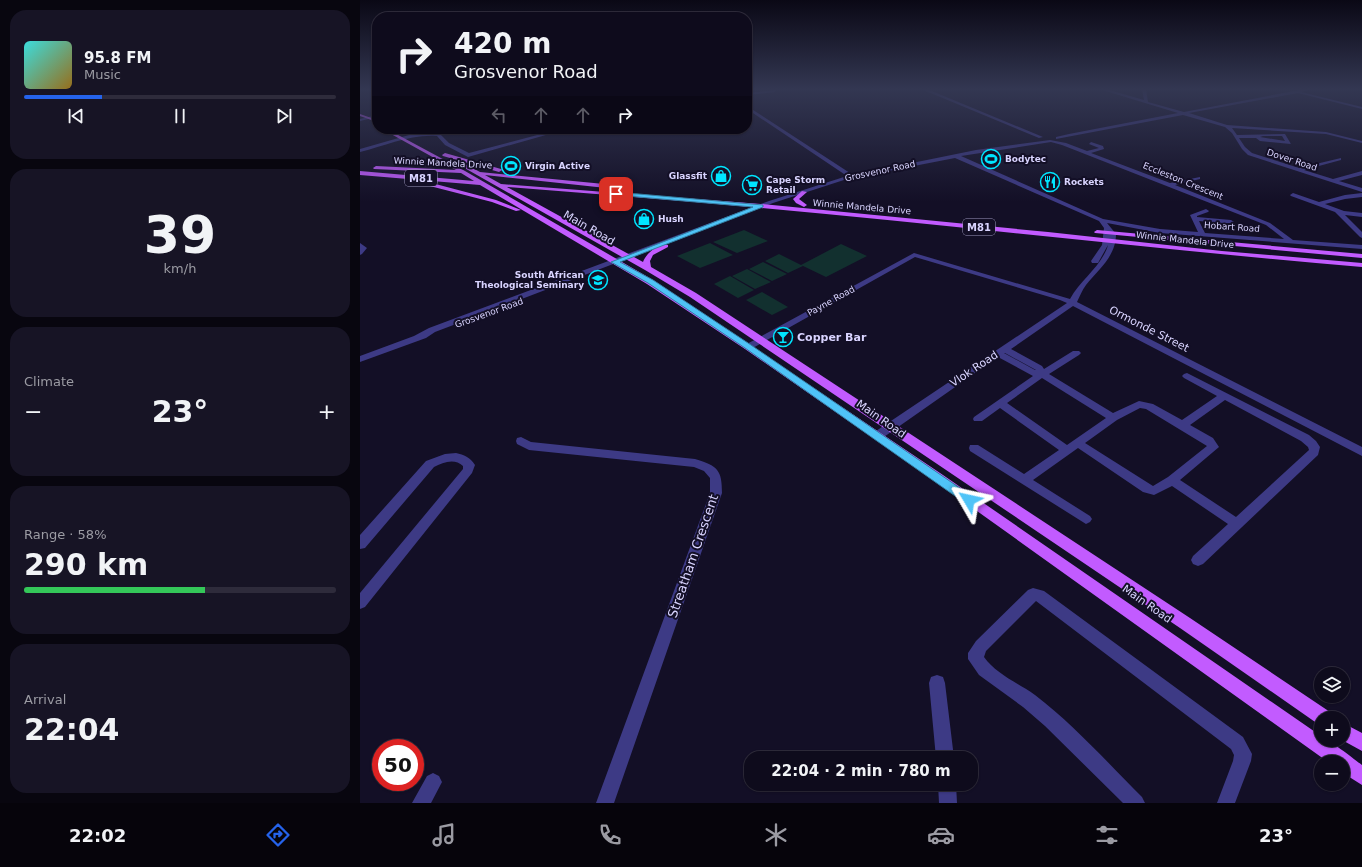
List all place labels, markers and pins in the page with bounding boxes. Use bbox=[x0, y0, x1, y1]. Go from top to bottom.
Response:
sports icon: Bodytec bbox=[980, 148, 1002, 170]
place label: Bodytec bbox=[1005, 154, 1046, 164]
sports icon: Virgin Active bbox=[500, 155, 522, 177]
place label: Virgin Active bbox=[525, 161, 590, 171]
shop icon: Glassfit bbox=[710, 165, 732, 187]
place label: Glassfit bbox=[669, 171, 708, 181]
restaurant icon: Rockets bbox=[1039, 171, 1061, 193]
supermarket icon: Cape Storm Retail bbox=[741, 174, 763, 196]
place label: Cape Storm Retail bbox=[766, 175, 825, 195]
pin bbox=[599, 177, 633, 211]
place label: Rockets bbox=[1064, 177, 1104, 187]
shop icon: Hush bbox=[633, 208, 655, 230]
place label: Hush bbox=[658, 214, 684, 224]
school or university icon: South African Theological Seminary bbox=[587, 269, 609, 291]
place label: South African Theological Seminary bbox=[475, 270, 584, 290]
bar icon: Copper Bar bbox=[772, 326, 794, 348]
place label: Copper Bar bbox=[797, 331, 867, 344]

